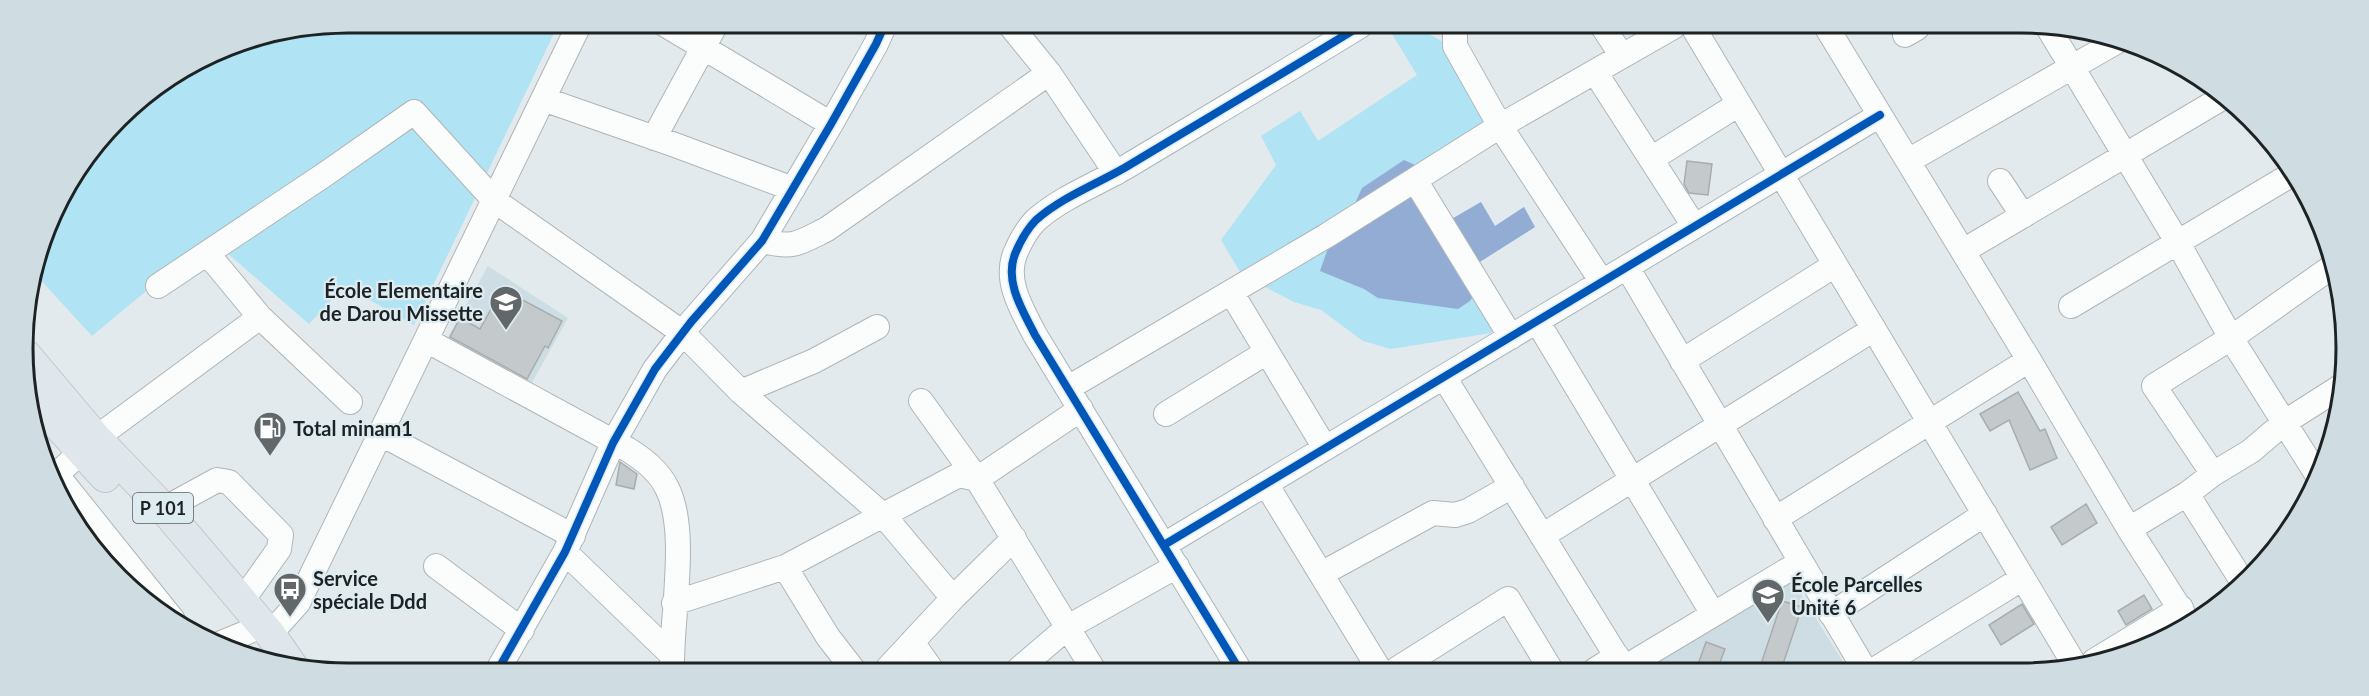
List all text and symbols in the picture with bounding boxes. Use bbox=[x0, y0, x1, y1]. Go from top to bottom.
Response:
place label: École Elementaire de Darou Missette bbox=[320, 278, 483, 325]
school or university icon: École Elementaire de Darou Missette bbox=[488, 284, 524, 331]
fuel station icon: Total minam1 bbox=[252, 410, 288, 457]
place label: Total minam1 bbox=[293, 416, 413, 440]
road number: P 101 bbox=[133, 493, 193, 523]
place label: Service spéciale Ddd bbox=[313, 566, 427, 613]
bus stop icon: Service spéciale Ddd bbox=[272, 571, 308, 618]
place label: École Parcelles Unité 6 bbox=[1791, 572, 1923, 619]
school or university icon: École Parcelles Unité 6 bbox=[1750, 577, 1786, 624]

